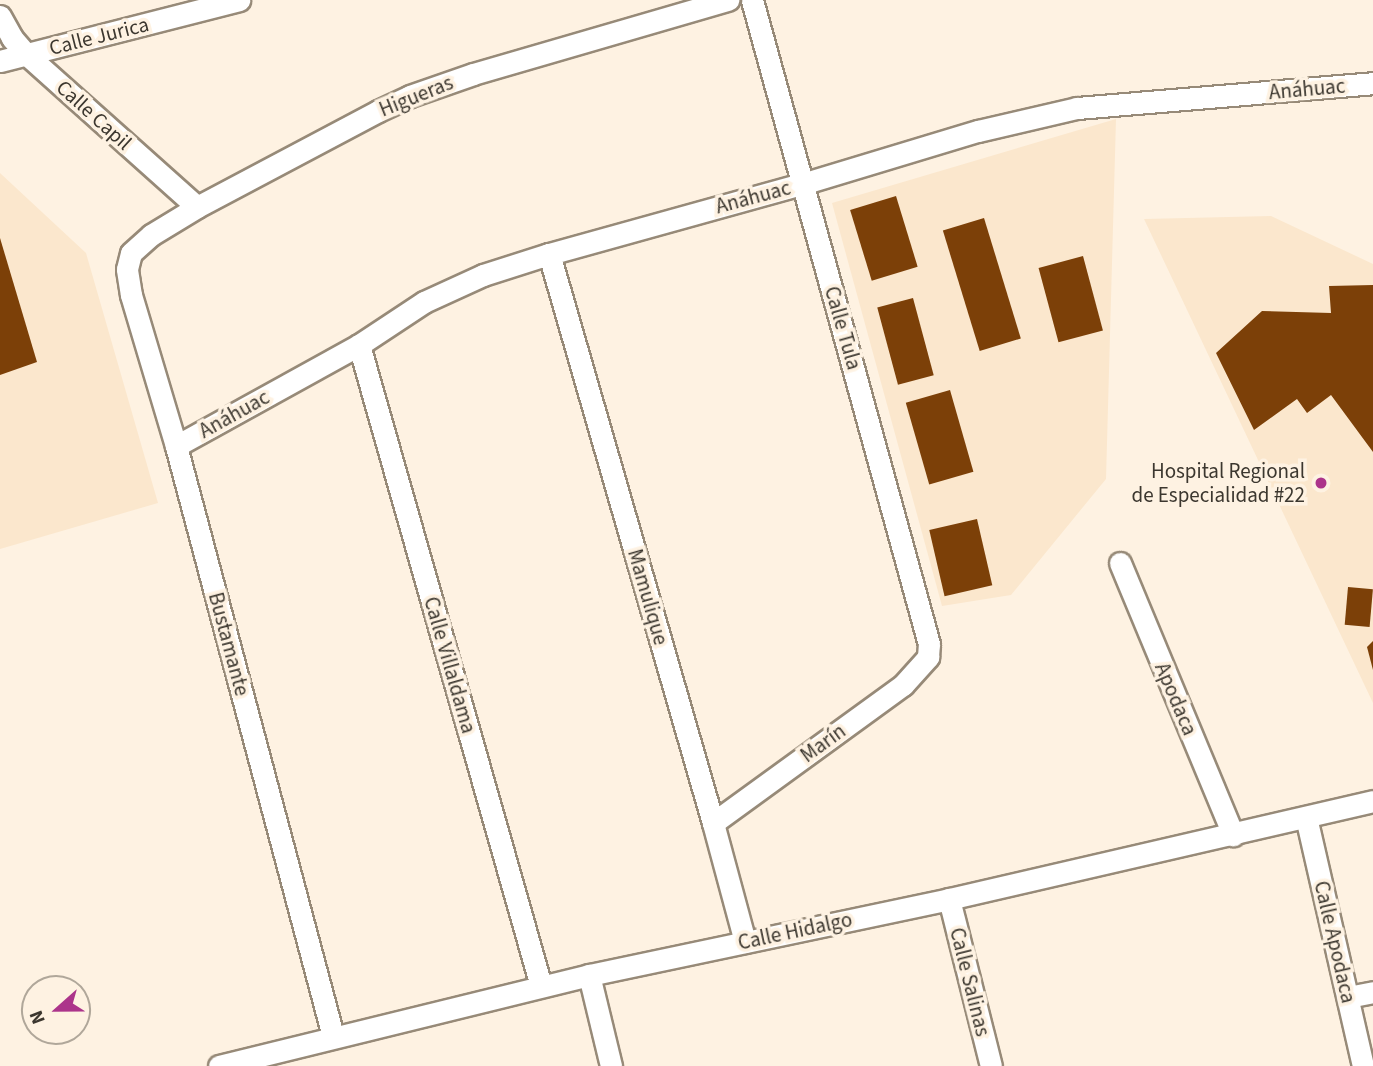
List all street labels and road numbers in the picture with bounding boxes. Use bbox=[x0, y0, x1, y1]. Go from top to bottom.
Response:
street label: Calle Jurica bbox=[47, 11, 151, 61]
street label: Higueras bbox=[375, 70, 457, 122]
street label: Anáhuac bbox=[1268, 73, 1346, 105]
street label: Calle Capil bbox=[51, 75, 137, 155]
street label: Anáhuac bbox=[713, 175, 793, 219]
street label: Calle Tula bbox=[819, 283, 867, 373]
street label: Anáhuac bbox=[194, 384, 274, 444]
street label: Mamulique bbox=[622, 546, 674, 648]
street label: Bustamante bbox=[203, 589, 255, 699]
street label: Calle Villaldama bbox=[418, 594, 482, 736]
street label: Apodaca bbox=[1149, 659, 1203, 739]
street label: Marín bbox=[795, 718, 851, 768]
street label: Calle Apodaca bbox=[1309, 878, 1361, 1006]
street label: Calle Hidalgo bbox=[736, 907, 854, 955]
street label: Calle Salinas bbox=[944, 925, 996, 1039]

